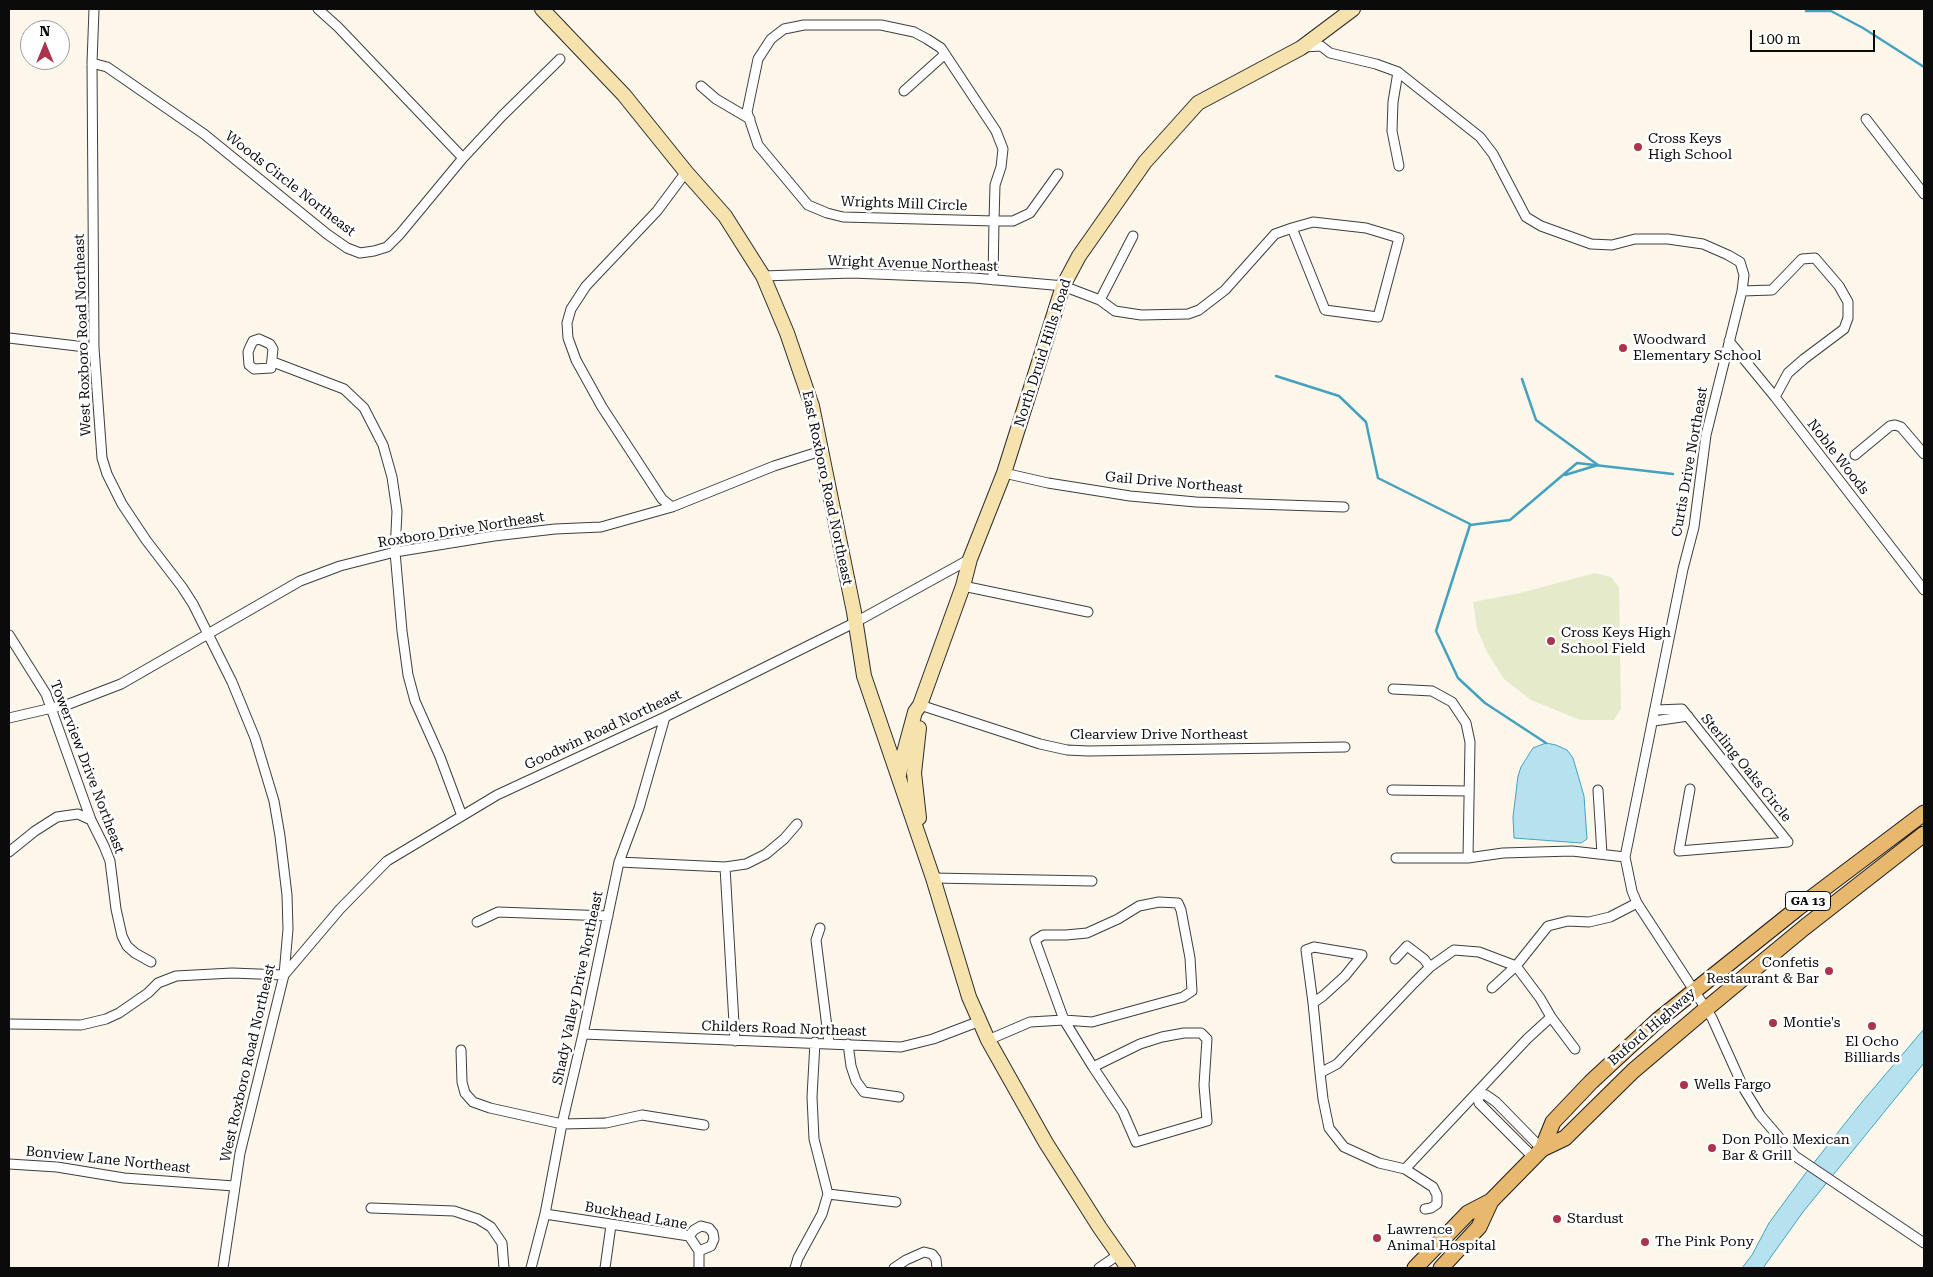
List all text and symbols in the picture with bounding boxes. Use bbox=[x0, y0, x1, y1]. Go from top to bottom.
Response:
north arrow bbox=[20, 20, 70, 70]
scale bar bbox=[1753, 20, 1878, 52]
text: N bbox=[40, 23, 50, 39]
text: 100 m bbox=[1758, 30, 1801, 48]
street label: Woods Circle Northeast bbox=[222, 128, 358, 240]
place label: Cross Keys High School bbox=[1648, 131, 1732, 164]
marker: Cross Keys High School bbox=[1632, 141, 1644, 153]
street label: Wrights Mill Circle bbox=[840, 193, 968, 215]
street label: West Roxboro Road Northeast bbox=[71, 233, 95, 437]
street label: Wright Avenue Northeast bbox=[827, 253, 999, 275]
street label: North Druid Hills Road bbox=[1011, 277, 1075, 429]
place label: Woodward Elementary School bbox=[1633, 332, 1761, 364]
marker: Woodward Elementary School bbox=[1617, 342, 1629, 354]
street label: Curtis Drive Northeast bbox=[1669, 386, 1711, 538]
street label: East Roxboro Road Northeast bbox=[798, 389, 856, 587]
street label: Noble Woods bbox=[1803, 416, 1873, 498]
street label: Gail Drive Northeast bbox=[1104, 469, 1244, 497]
street label: Roxboro Drive Northeast bbox=[377, 509, 545, 551]
place label: Cross Keys High School Field bbox=[1561, 625, 1671, 658]
marker: Cross Keys High School Field bbox=[1545, 635, 1557, 647]
street label: Towerview Drive Northeast bbox=[46, 678, 128, 856]
street label: Goodwin Road Northeast bbox=[522, 686, 684, 774]
street label: Sterling Oaks Circle bbox=[1697, 711, 1795, 825]
street label: Clearview Drive Northeast bbox=[1070, 727, 1248, 743]
street label: Shady Valley Drive Northeast bbox=[549, 890, 607, 1086]
road number: GA 13 bbox=[1786, 891, 1830, 910]
place label: Confetis Restaurant & Bar bbox=[1706, 955, 1819, 988]
street label: West Roxboro Road Northeast bbox=[217, 962, 279, 1164]
marker: Confetis Restaurant & Bar bbox=[1823, 965, 1835, 977]
street label: Buford Highway bbox=[1605, 985, 1699, 1069]
place label: Montie's bbox=[1783, 1015, 1840, 1031]
marker: Montie's bbox=[1767, 1017, 1779, 1029]
street label: Childers Road Northeast bbox=[701, 1018, 867, 1040]
marker: El Ocho Billiards bbox=[1866, 1020, 1878, 1032]
place label: El Ocho Billiards bbox=[1844, 1034, 1900, 1066]
place label: Wells Fargo bbox=[1694, 1077, 1771, 1093]
marker: Wells Fargo bbox=[1678, 1079, 1690, 1091]
place label: Don Pollo Mexican Bar & Grill bbox=[1722, 1132, 1850, 1164]
marker: Don Pollo Mexican Bar & Grill bbox=[1706, 1142, 1718, 1154]
street label: Bonview Lane Northeast bbox=[25, 1143, 191, 1177]
street label: Buckhead Lane bbox=[583, 1199, 689, 1233]
place label: Stardust bbox=[1567, 1211, 1624, 1227]
marker: Stardust bbox=[1551, 1213, 1563, 1225]
place label: Lawrence Animal Hospital bbox=[1387, 1222, 1496, 1254]
marker: Lawrence Animal Hospital bbox=[1371, 1232, 1383, 1244]
place label: The Pink Pony bbox=[1655, 1234, 1754, 1250]
marker: The Pink Pony bbox=[1639, 1236, 1651, 1248]

